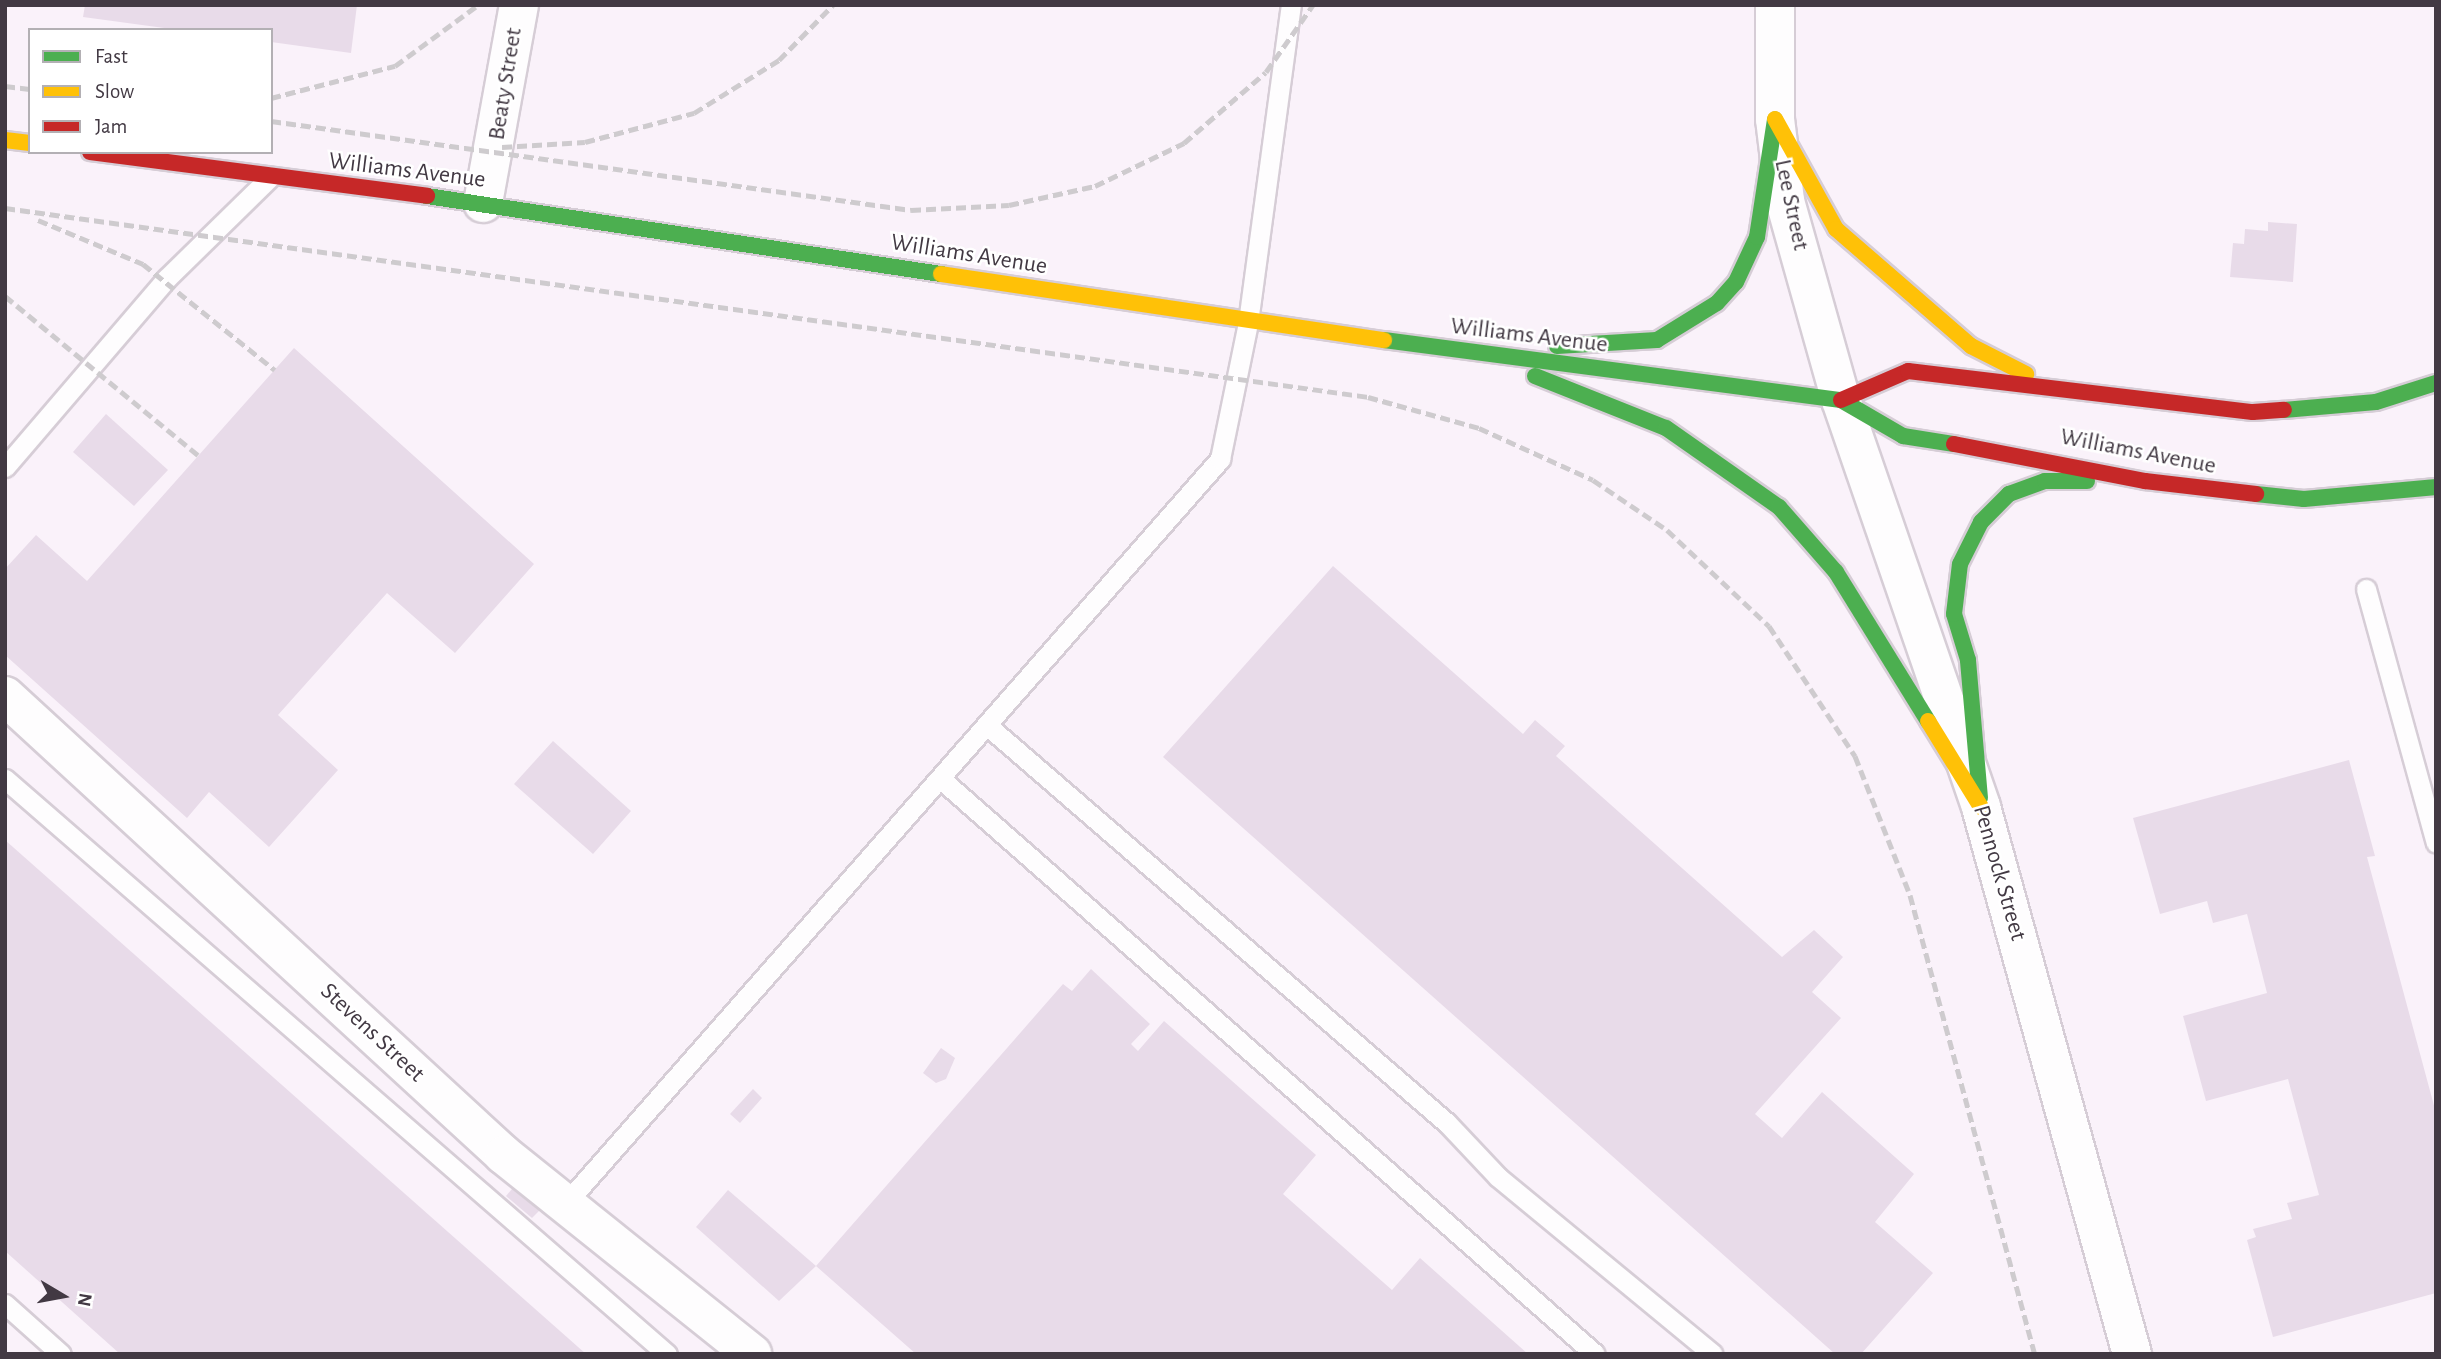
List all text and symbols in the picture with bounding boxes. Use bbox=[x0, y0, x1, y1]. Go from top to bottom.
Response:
street label: Beaty Street bbox=[483, 26, 529, 142]
legend bbox=[28, 28, 273, 154]
text: Fast bbox=[95, 46, 128, 67]
text: Slow bbox=[95, 81, 134, 102]
text: Jam bbox=[95, 116, 127, 137]
street label: Williams Avenue bbox=[327, 147, 487, 195]
street label: Lee Street bbox=[1767, 157, 1815, 253]
street label: Williams Avenue bbox=[889, 228, 1049, 282]
street label: Williams Avenue bbox=[1449, 312, 1609, 360]
street label: Williams Avenue bbox=[2058, 423, 2218, 481]
street label: Pennock Street bbox=[1966, 802, 2032, 944]
street label: Stevens Street bbox=[314, 977, 430, 1089]
north arrow bbox=[28, 1261, 98, 1331]
text: N bbox=[74, 1292, 95, 1308]

